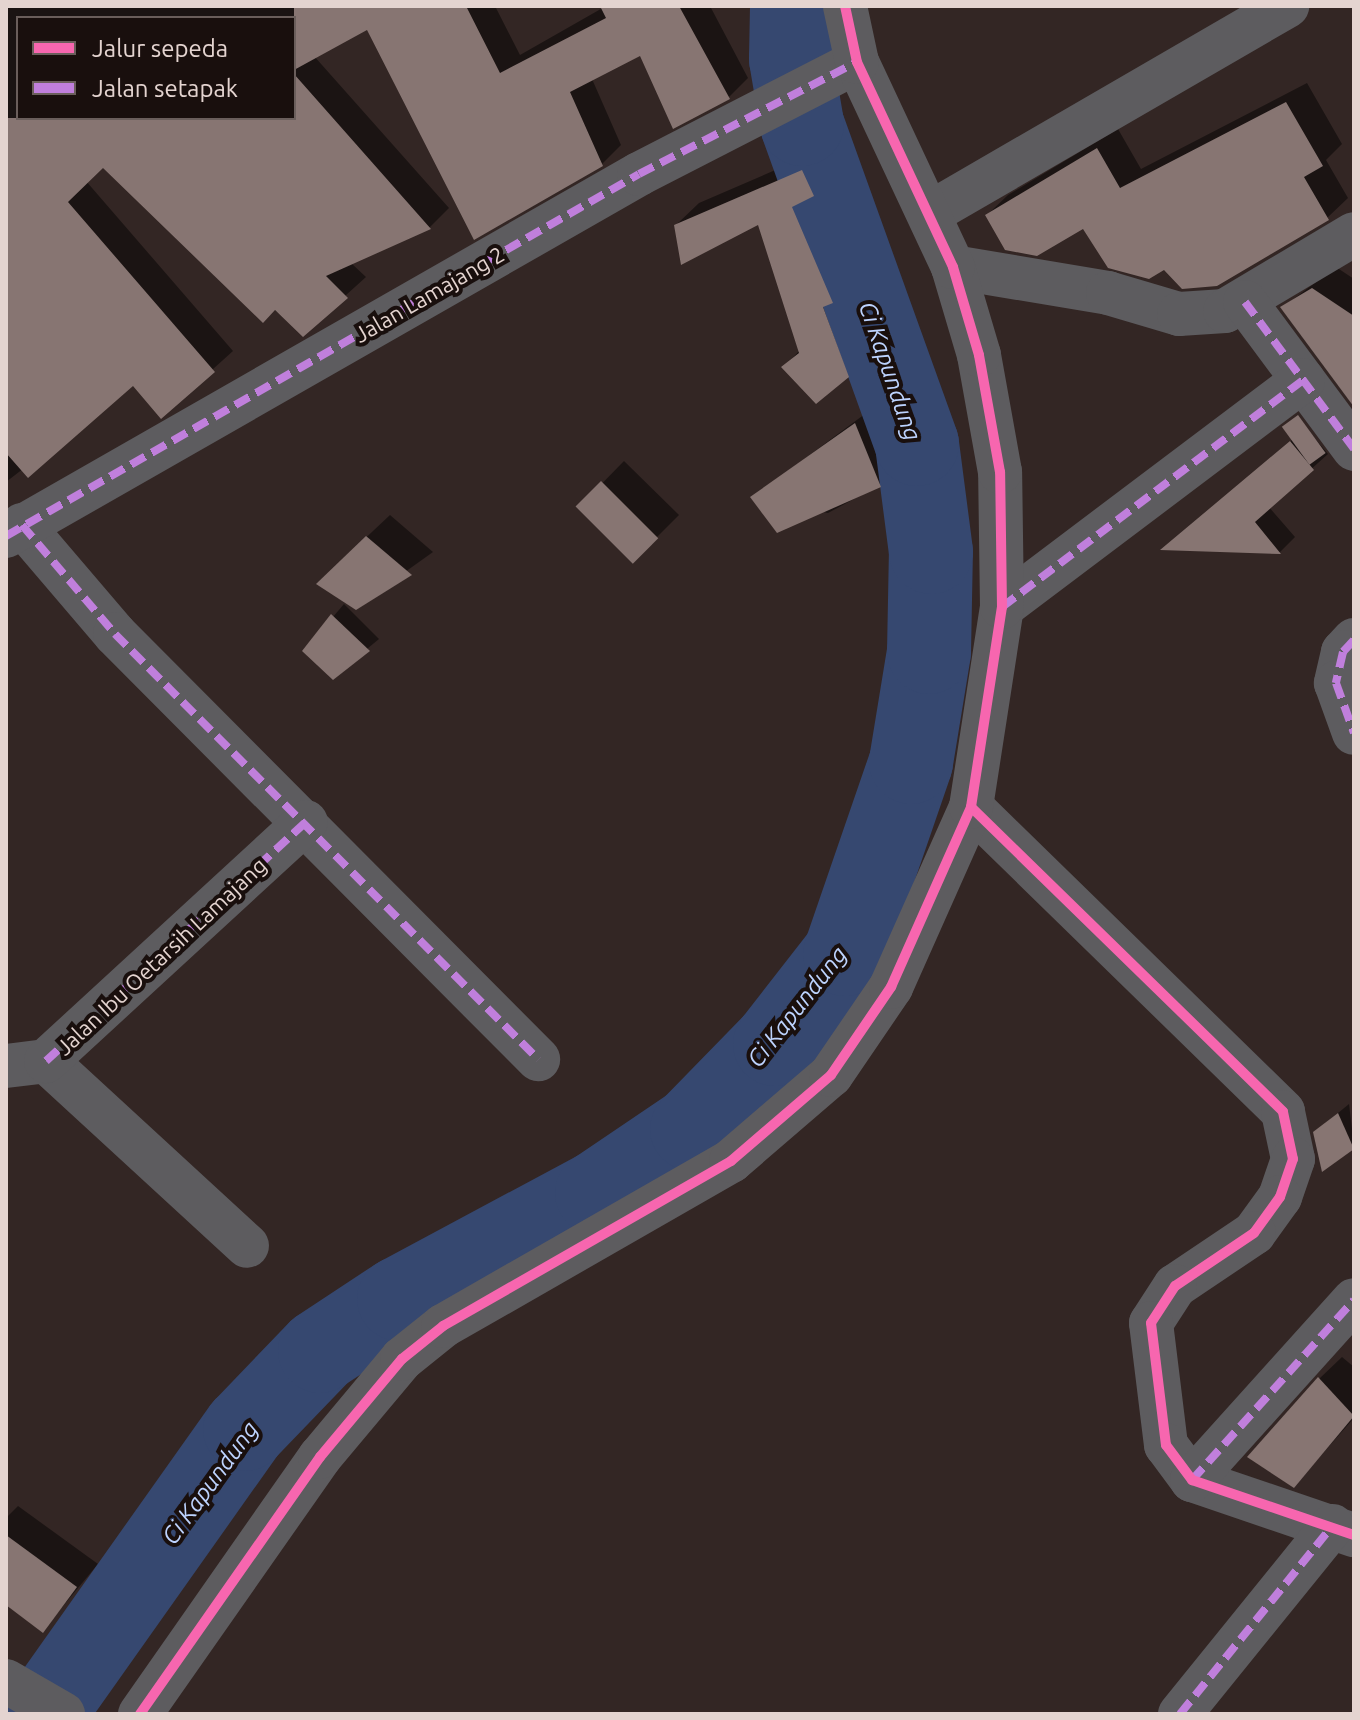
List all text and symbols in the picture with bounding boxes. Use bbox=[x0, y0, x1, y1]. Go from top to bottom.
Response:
legend bbox=[16, 16, 296, 120]
text: Jalur sepeda bbox=[92, 35, 228, 62]
text: Jalan setapak bbox=[92, 75, 238, 102]
street label: Jalan Lamajang 2 bbox=[349, 240, 509, 348]
water label: Ci Kapundung bbox=[853, 298, 927, 444]
street label: Jalan Ibu Oetarsih Lamajang bbox=[50, 852, 272, 1060]
water label: Ci Kapundung bbox=[741, 941, 853, 1073]
water label: Ci Kapundung bbox=[156, 1416, 264, 1550]

